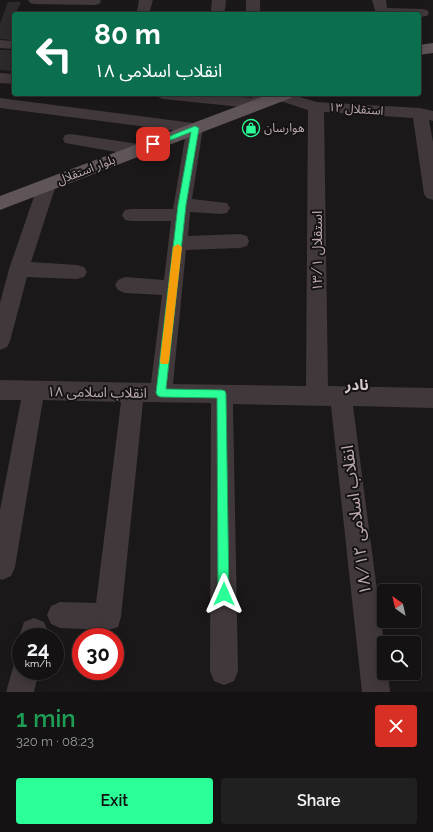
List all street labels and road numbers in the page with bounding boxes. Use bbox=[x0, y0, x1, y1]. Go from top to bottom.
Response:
street label: ۱۳ استقلال bbox=[328, 100, 384, 118]
street label: بلوار استقلال bbox=[55, 153, 117, 188]
street label: ۱۳/۱ استقلال bbox=[309, 211, 326, 291]
street label: ۱۸ انقلاب اسلامی bbox=[47, 383, 147, 402]
street label: ۱۸/۱۲ انقلاب اسلامی bbox=[337, 444, 376, 596]

